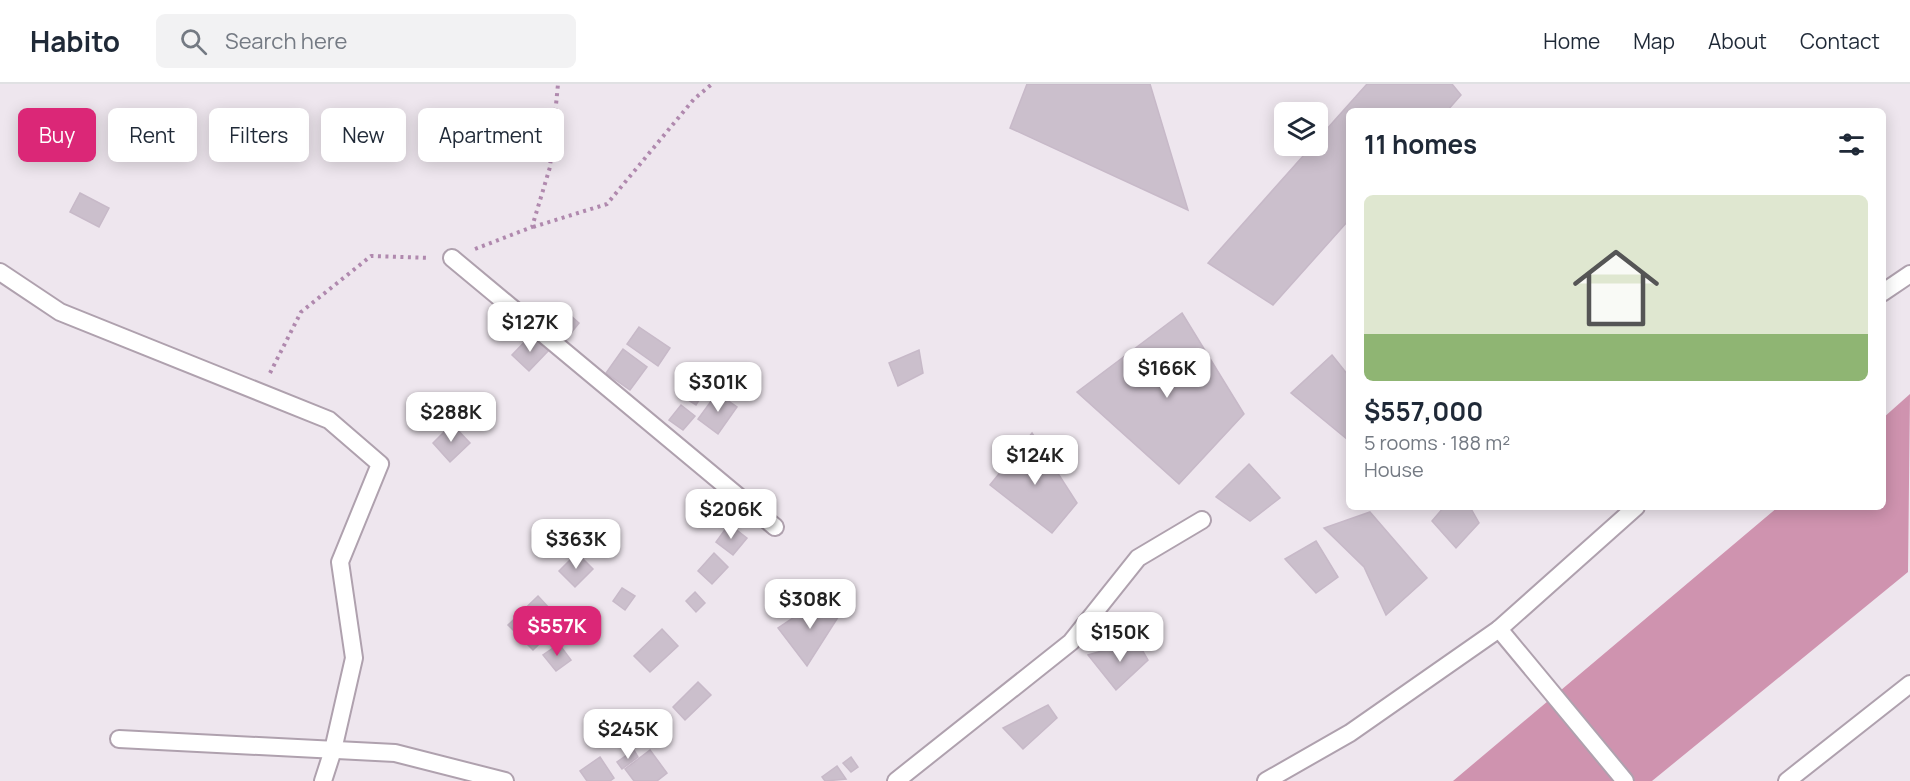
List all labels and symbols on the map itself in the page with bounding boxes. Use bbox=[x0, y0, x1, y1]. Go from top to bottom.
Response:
pin: $127K bbox=[488, 302, 572, 353]
pin: $166K bbox=[1125, 348, 1209, 399]
pin: $301K bbox=[676, 362, 760, 413]
pin: $288K bbox=[409, 392, 493, 443]
pin: $124K bbox=[993, 435, 1077, 486]
pin: $206K bbox=[689, 489, 773, 540]
pin: $363K bbox=[534, 519, 618, 570]
pin: $308K bbox=[768, 579, 852, 630]
pin: $557K bbox=[515, 606, 599, 657]
pin: $150K bbox=[1078, 612, 1162, 663]
pin: $245K bbox=[586, 709, 670, 760]

